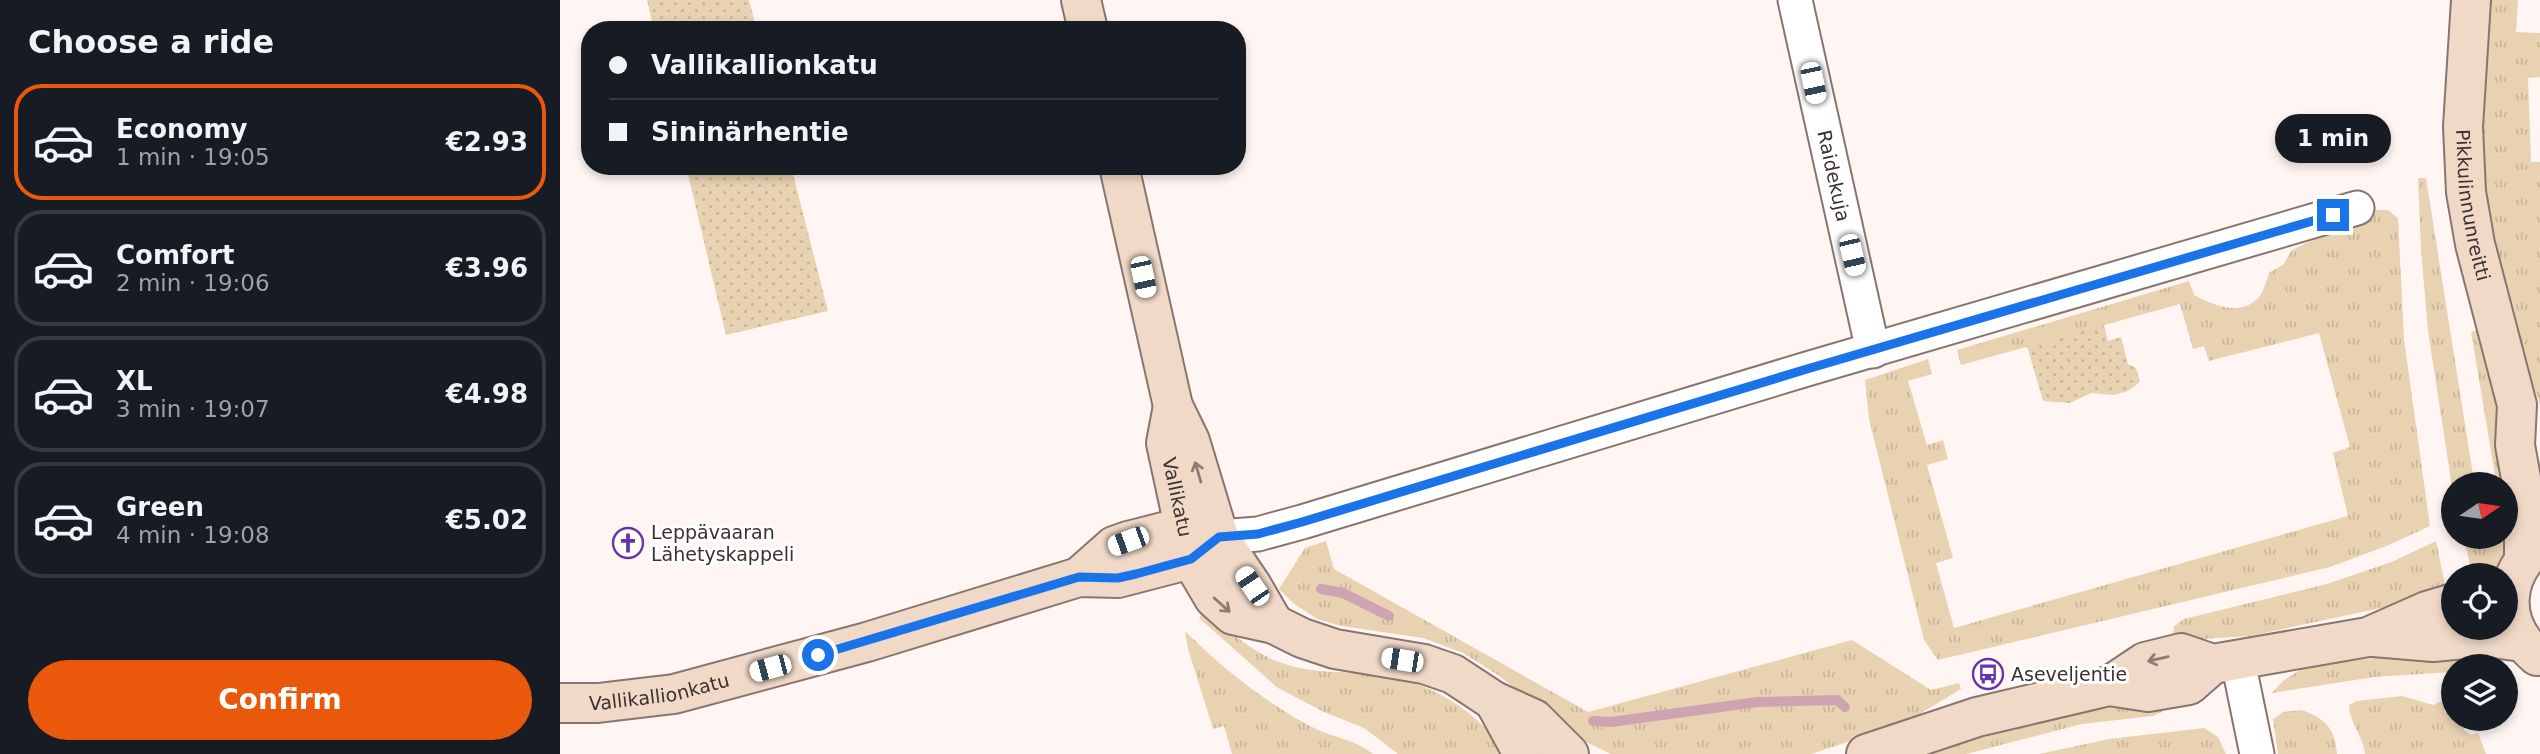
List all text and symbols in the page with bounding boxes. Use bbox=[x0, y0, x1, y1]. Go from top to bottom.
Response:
text: Choose a ride bbox=[28, 23, 274, 61]
text: Vallikallionkatu bbox=[651, 50, 878, 80]
car bbox=[1799, 60, 1828, 106]
icon: car bbox=[32, 111, 95, 174]
text: Economy bbox=[116, 114, 247, 144]
callout: 1 min bbox=[2275, 114, 2391, 162]
text: Sininärhentie bbox=[651, 117, 849, 147]
text: 1 min bbox=[2297, 125, 2369, 151]
text: €2.93 bbox=[446, 127, 528, 157]
street label: Raidekuja bbox=[1813, 128, 1855, 223]
street label: Pikkulinnunreitti bbox=[2452, 129, 2495, 283]
text: 1 min · 19:05 bbox=[116, 144, 270, 170]
route end bbox=[2317, 199, 2349, 231]
car bbox=[1838, 232, 1867, 278]
icon: car bbox=[32, 237, 95, 300]
text: Comfort bbox=[116, 240, 234, 270]
text: €3.96 bbox=[446, 253, 528, 283]
car bbox=[1129, 254, 1158, 300]
text: 2 min · 19:06 bbox=[116, 270, 270, 296]
icon: car bbox=[32, 363, 95, 426]
text: XL bbox=[116, 366, 153, 396]
text: €4.98 bbox=[446, 379, 528, 409]
text: 3 min · 19:07 bbox=[116, 396, 270, 422]
street label: Vallikatu bbox=[1158, 455, 1197, 539]
one-way arrow bbox=[1191, 461, 1204, 483]
north arrow bbox=[2441, 472, 2518, 550]
map controls bbox=[2441, 472, 2518, 731]
icon: car bbox=[32, 489, 95, 552]
text: Green bbox=[116, 492, 204, 522]
text: €5.02 bbox=[446, 505, 528, 535]
place label: Leppävaaran Lähetyskappeli bbox=[651, 521, 794, 565]
text: 4 min · 19:08 bbox=[116, 522, 270, 548]
car bbox=[1105, 524, 1152, 558]
church icon: Leppävaaran Lähetyskappeli bbox=[611, 526, 645, 560]
car bbox=[1232, 563, 1273, 609]
button: locate bbox=[2441, 563, 2518, 640]
one-way arrow bbox=[1213, 597, 1231, 613]
route start bbox=[802, 639, 834, 671]
car bbox=[1380, 646, 1425, 674]
car bbox=[747, 652, 794, 684]
one-way arrow bbox=[2148, 653, 2170, 666]
button: layers bbox=[2441, 654, 2518, 731]
bus stop icon: Aseveljentie bbox=[1971, 657, 2005, 691]
button: Confirm bbox=[28, 660, 532, 740]
place label: Aseveljentie bbox=[2011, 663, 2127, 685]
street label: Vallikallionkatu bbox=[589, 669, 732, 714]

